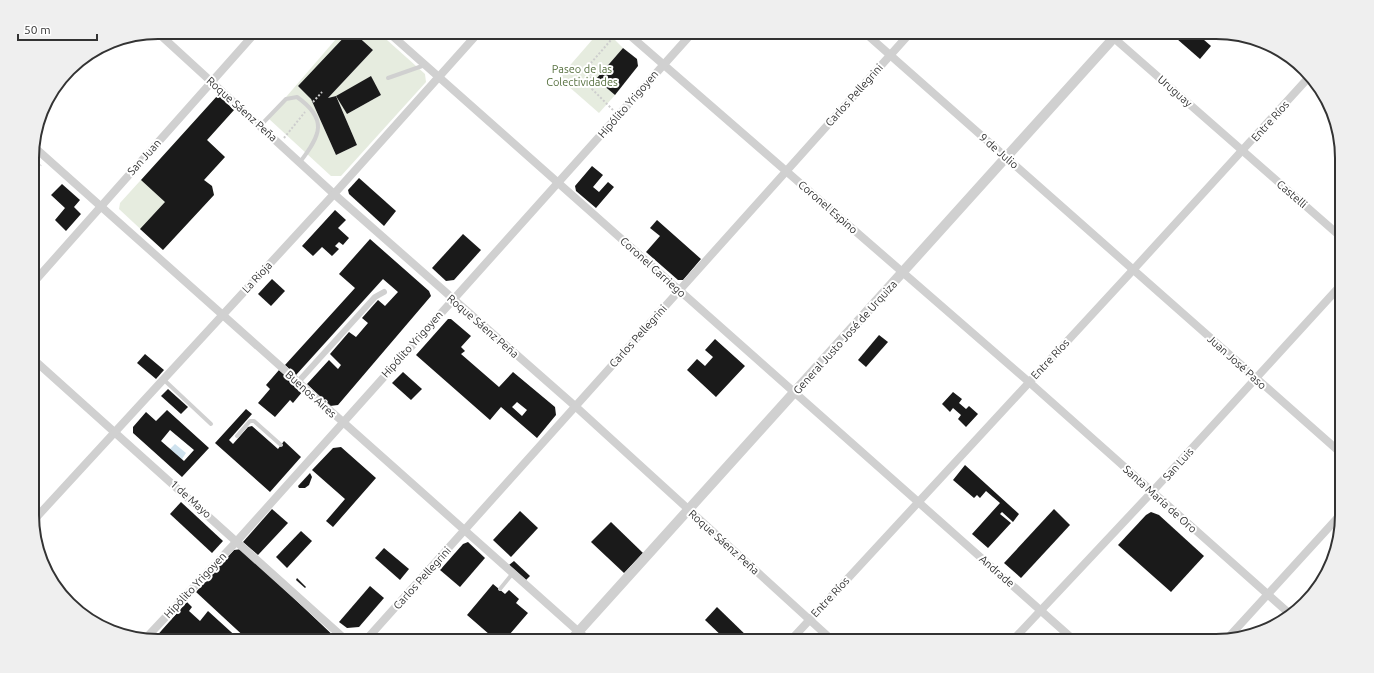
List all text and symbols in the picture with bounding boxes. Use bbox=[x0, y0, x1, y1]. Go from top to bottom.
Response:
scale bar bbox=[18, 16, 97, 42]
text: 50 m bbox=[24, 23, 51, 36]
street label: Carlos Pellegrini bbox=[823, 61, 885, 129]
park label: Paseo de las Colectividades bbox=[546, 63, 618, 88]
street label: Hipólito Yrigoyen bbox=[595, 68, 661, 140]
street label: Uruguay bbox=[1155, 73, 1195, 110]
street label: Roque Sáenz Peña bbox=[204, 74, 280, 144]
street label: Entre Ríos bbox=[1249, 98, 1291, 144]
street label: 9 de Julio bbox=[977, 131, 1021, 171]
street label: San Juan bbox=[125, 137, 163, 177]
street label: Coronel Espino bbox=[796, 178, 860, 236]
street label: Castelli bbox=[1274, 178, 1310, 210]
street label: Coronel Carriego bbox=[618, 235, 688, 299]
street label: La Rioja bbox=[240, 259, 274, 295]
street label: General Justo José de Urquiza bbox=[791, 278, 899, 396]
street label: Roque Sáenz Peña bbox=[445, 292, 521, 360]
street label: Carlos Pellegrini bbox=[607, 302, 669, 370]
street label: Hipólito Yrigoyen bbox=[379, 308, 445, 380]
street label: Juan José Paso bbox=[1205, 333, 1269, 391]
street label: Entre Ríos bbox=[1028, 336, 1072, 381]
street label: Buenos Aires bbox=[283, 368, 339, 420]
street label: San Luis bbox=[1160, 445, 1196, 483]
street label: Santa María de Oro bbox=[1121, 463, 1199, 535]
street label: 1 de Mayo bbox=[168, 478, 214, 520]
street label: Roque Sáenz Peña bbox=[686, 507, 762, 577]
street label: Carlos Pellegrini bbox=[391, 544, 453, 612]
street label: Hipólito Yrigoyen bbox=[162, 550, 228, 620]
street label: Andrade bbox=[977, 553, 1017, 589]
street label: Entre Ríos bbox=[808, 574, 852, 619]

